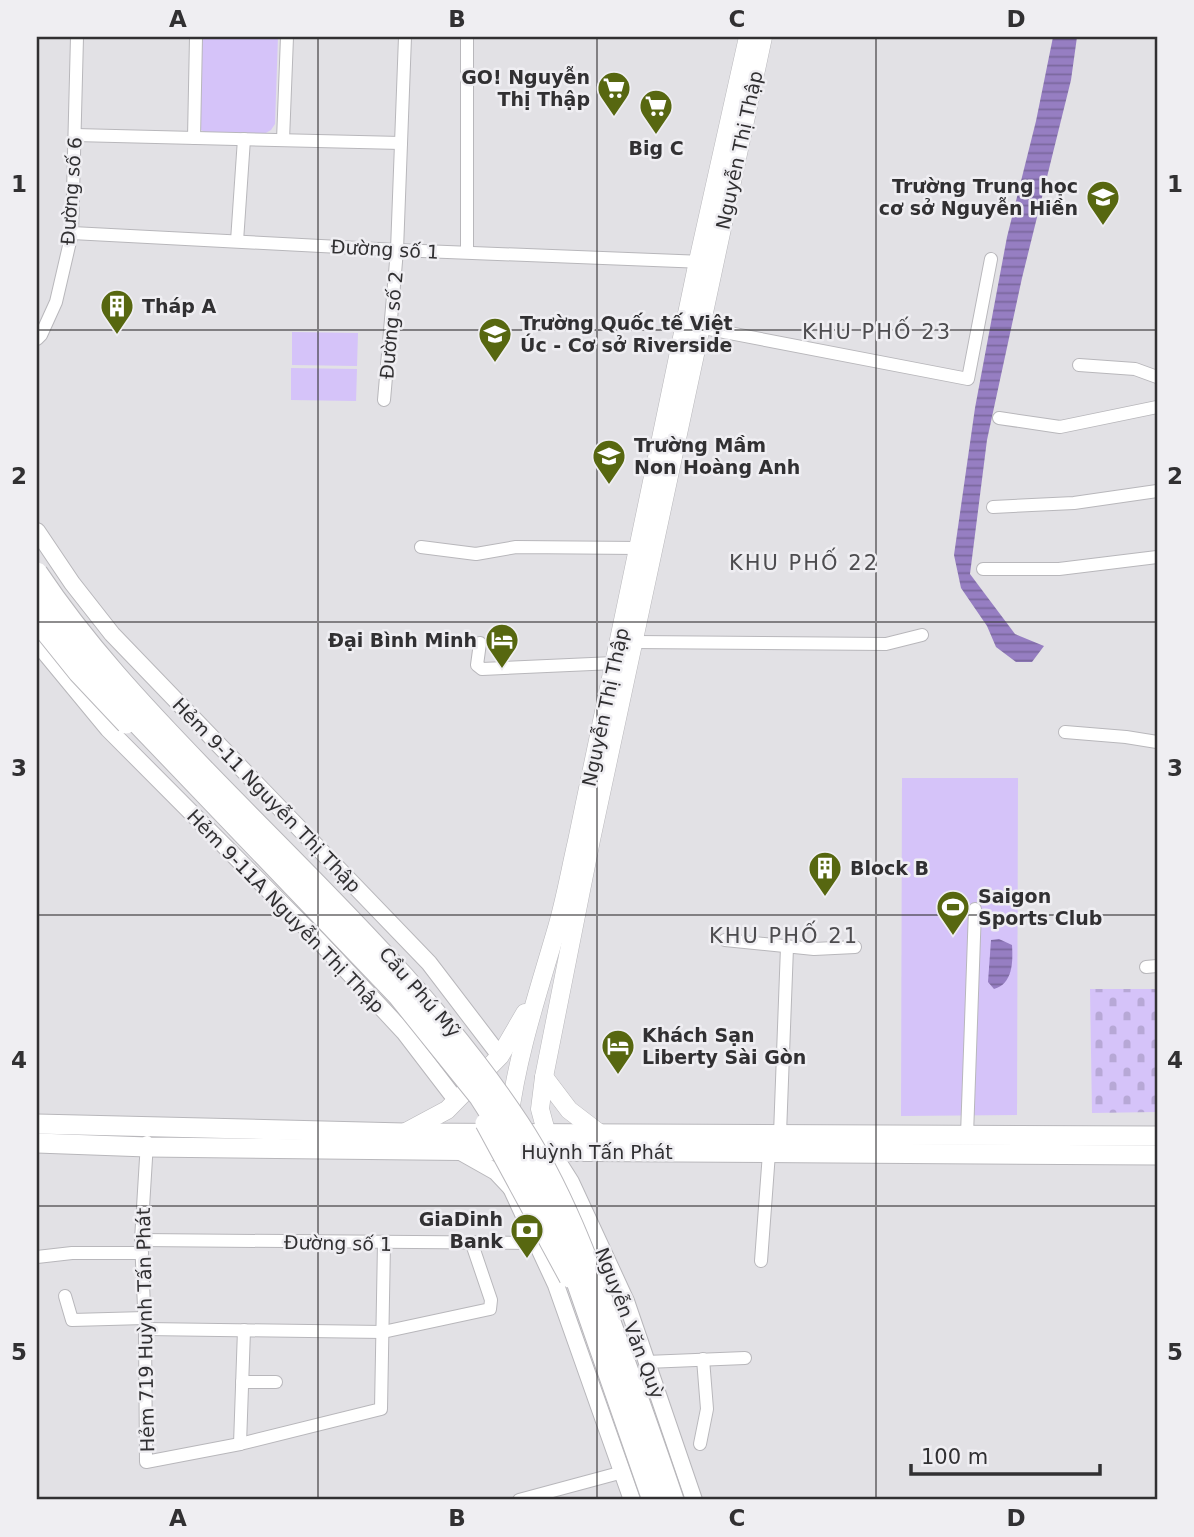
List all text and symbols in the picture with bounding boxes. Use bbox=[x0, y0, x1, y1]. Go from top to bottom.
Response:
text: A bbox=[169, 6, 187, 32]
text: B bbox=[448, 6, 466, 32]
text: C bbox=[729, 6, 745, 32]
text: D bbox=[1006, 6, 1026, 32]
place label: GO! Nguyễn Thị Thập bbox=[461, 65, 590, 110]
supermarket icon: GO! Nguyễn Thị Thập bbox=[595, 69, 633, 118]
street label: Nguyễn Thị Thập bbox=[711, 69, 767, 231]
supermarket icon: Big C bbox=[637, 87, 675, 136]
street label: Đường số 6 bbox=[56, 136, 86, 246]
place label: Big C bbox=[628, 137, 684, 159]
text: 1 bbox=[11, 171, 27, 197]
text: 1 bbox=[1167, 171, 1183, 197]
place label: Trường Trung học cơ sở Nguyễn Hiền bbox=[879, 175, 1078, 219]
school or university icon: Trường Trung học cơ sở Nguyễn Hiền bbox=[1084, 178, 1122, 227]
street label: Đường số 1 bbox=[330, 235, 440, 263]
street label: Đường số 2 bbox=[375, 270, 407, 380]
building icon: Tháp A bbox=[98, 287, 136, 336]
place label: Tháp A bbox=[142, 295, 217, 317]
place label: Trường Quốc tế Việt Úc - Cơ sở Riverside bbox=[520, 312, 733, 356]
school or university icon: Trường Quốc tế Việt Úc - Cơ sở Riverside bbox=[476, 315, 514, 364]
district label: KHU PHỐ 23 bbox=[802, 316, 952, 344]
place label: Trường Mầm Non Hoàng Anh bbox=[634, 434, 800, 478]
school or university icon: Trường Mầm Non Hoàng Anh bbox=[590, 437, 628, 486]
text: 2 bbox=[11, 463, 27, 489]
text: 2 bbox=[1167, 463, 1183, 489]
district label: KHU PHỐ 22 bbox=[729, 547, 879, 575]
hotel icon: Đại Bình Minh bbox=[483, 621, 521, 670]
street label: Nguyễn Thị Thập bbox=[577, 626, 633, 788]
place label: Đại Bình Minh bbox=[328, 629, 477, 651]
street label: Hẻm 9-11 Nguyễn Thị Thập bbox=[168, 693, 366, 897]
text: 3 bbox=[11, 755, 27, 781]
text: 3 bbox=[1167, 755, 1183, 781]
street label: Hẻm 9-11A Nguyễn Thị Thập bbox=[183, 805, 389, 1017]
building icon: Block B bbox=[806, 849, 844, 898]
place label: Block B bbox=[850, 857, 929, 879]
place label: Saigon Sports Club bbox=[978, 885, 1102, 929]
sports icon: Saigon Sports Club bbox=[934, 888, 972, 937]
district label: KHU PHỐ 21 bbox=[709, 920, 859, 948]
street label: Cầu Phú Mỹ bbox=[375, 942, 465, 1042]
place label: Khách Sạn Liberty Sài Gòn bbox=[642, 1024, 806, 1068]
hotel icon: Khách Sạn Liberty Sài Gòn bbox=[599, 1027, 637, 1076]
text: 4 bbox=[11, 1047, 27, 1073]
text: 4 bbox=[1167, 1047, 1183, 1073]
street label: Huỳnh Tấn Phát bbox=[521, 1141, 673, 1163]
street label: Hẻm 719 Huỳnh Tấn Phát bbox=[132, 1208, 158, 1452]
place label: GiaDinh Bank bbox=[419, 1208, 503, 1252]
bank icon: GiaDinh Bank bbox=[508, 1211, 546, 1260]
street label: Đường số 1 bbox=[284, 1231, 392, 1255]
street label: Nguyễn Văn Quỳ bbox=[591, 1244, 669, 1402]
text: 5 bbox=[11, 1339, 27, 1365]
text: 5 bbox=[1167, 1339, 1183, 1365]
scale bar bbox=[911, 1432, 1100, 1476]
text: 100 m bbox=[921, 1445, 988, 1469]
text: A bbox=[169, 1505, 187, 1531]
text: B bbox=[448, 1505, 466, 1531]
text: C bbox=[729, 1505, 745, 1531]
text: D bbox=[1006, 1505, 1026, 1531]

